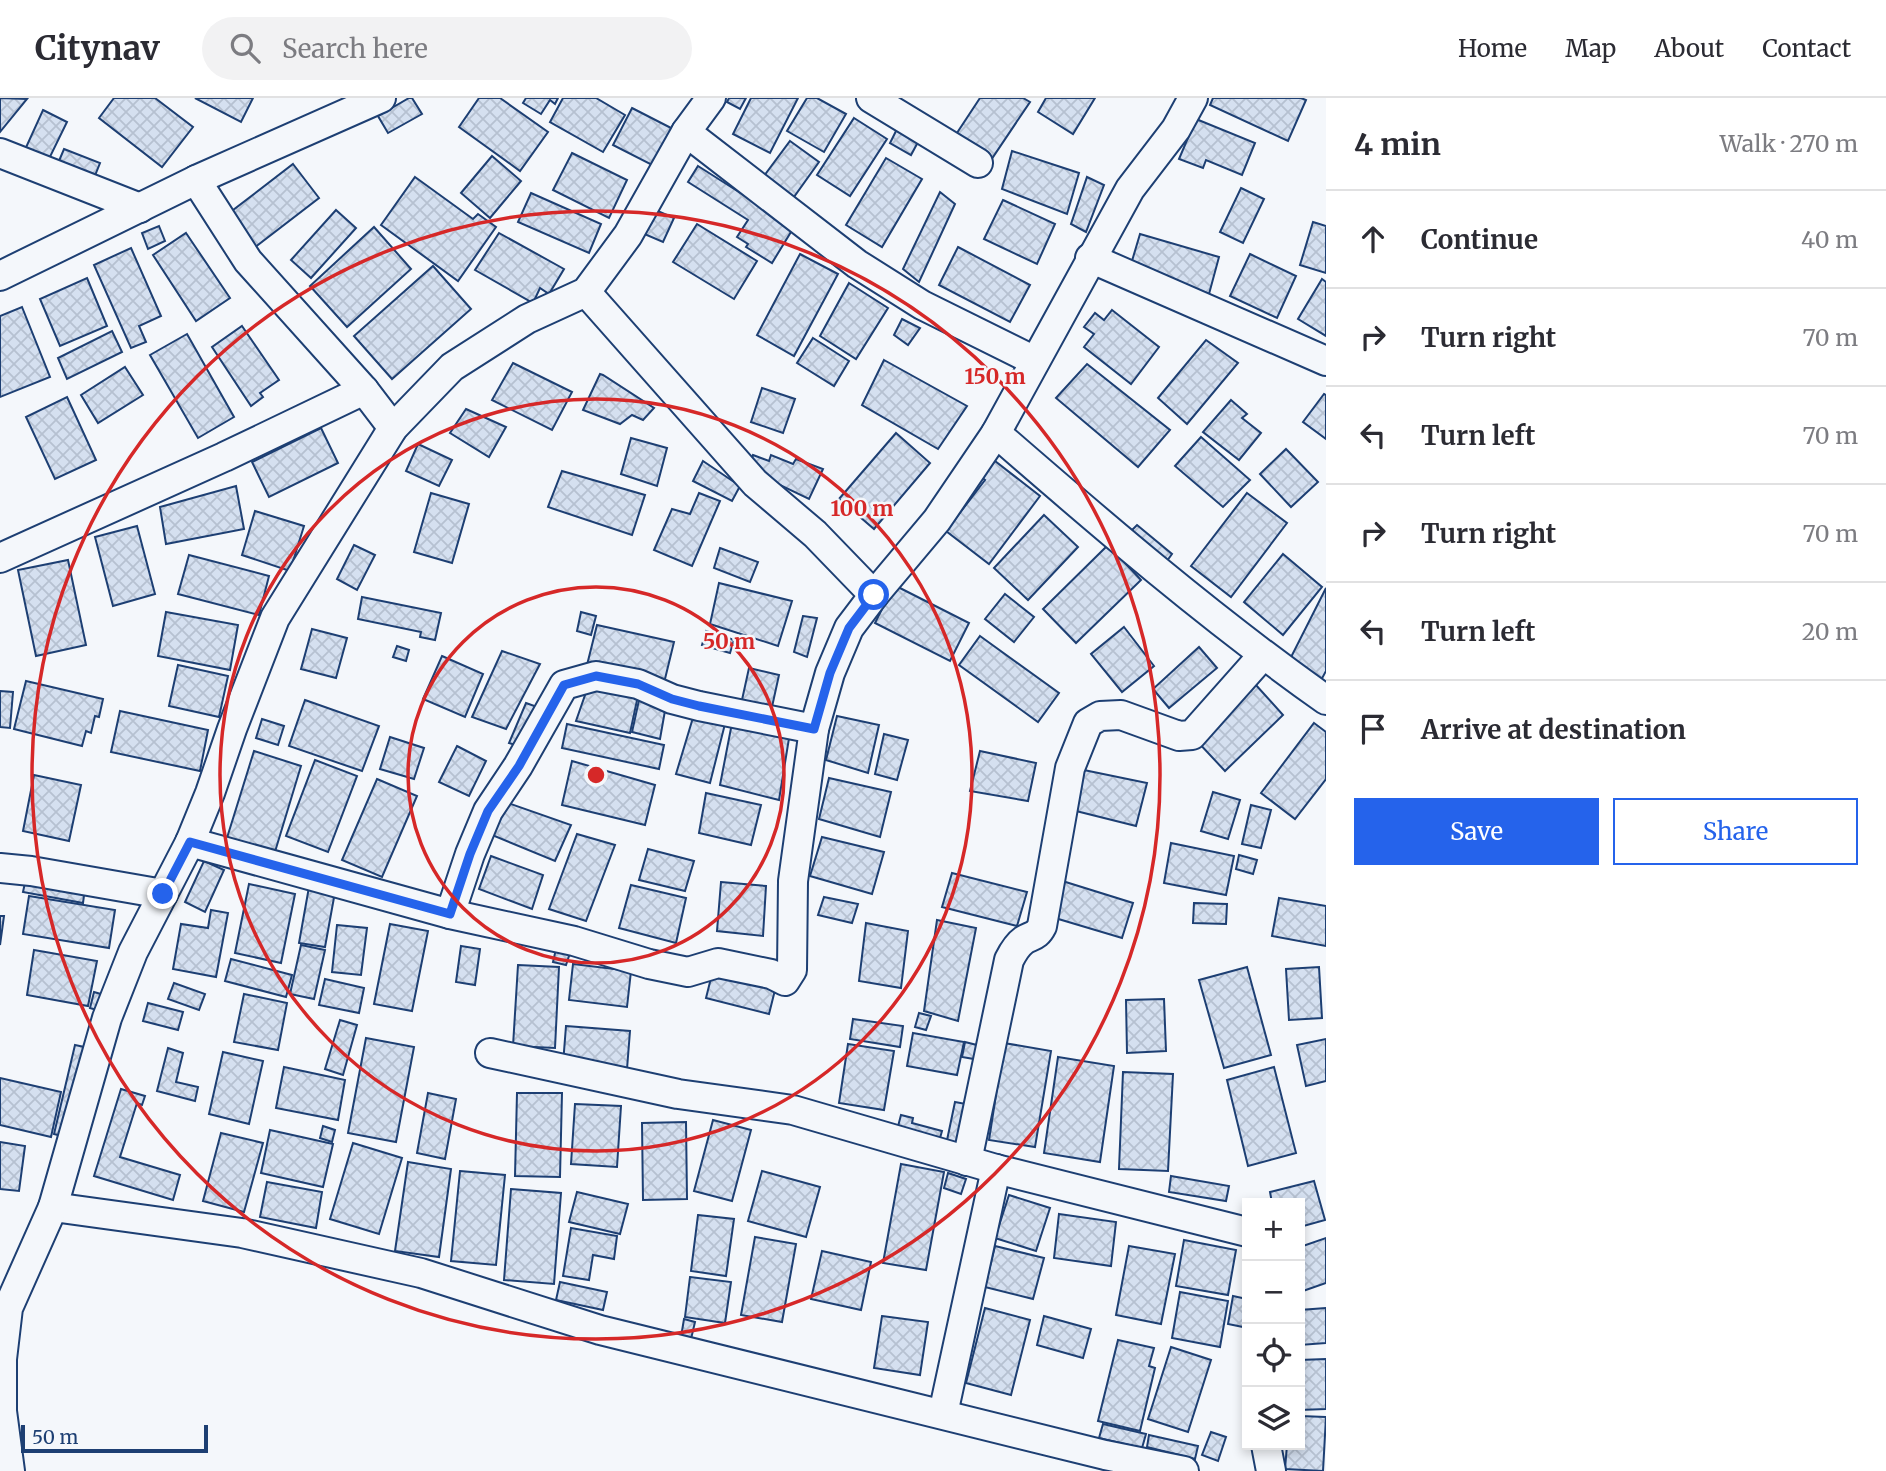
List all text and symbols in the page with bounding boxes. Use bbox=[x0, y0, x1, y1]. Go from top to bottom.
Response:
search box bbox=[202, 17, 692, 80]
text: Citynav bbox=[35, 28, 160, 69]
icon: search bbox=[226, 29, 264, 67]
text: Search here bbox=[282, 32, 428, 65]
text: Home bbox=[1458, 33, 1527, 64]
text: Map bbox=[1565, 33, 1616, 64]
text: About bbox=[1654, 33, 1724, 64]
text: Contact bbox=[1762, 33, 1851, 64]
text: 4 min bbox=[1354, 125, 1441, 163]
text: Walk · 270 m bbox=[1720, 129, 1858, 158]
icon: ahead bbox=[1354, 220, 1392, 258]
text: Continue bbox=[1421, 223, 1538, 256]
text: 40 m bbox=[1801, 225, 1858, 254]
icon: right bbox=[1354, 318, 1392, 356]
text: Turn right bbox=[1421, 321, 1556, 354]
text: 70 m bbox=[1802, 323, 1858, 352]
text: 150 m bbox=[964, 363, 1026, 390]
icon: left bbox=[1354, 416, 1392, 454]
text: Turn left bbox=[1421, 419, 1535, 452]
text: 70 m bbox=[1802, 421, 1858, 450]
text: 100 m bbox=[831, 495, 893, 522]
icon: right bbox=[1354, 514, 1392, 552]
text: Turn right bbox=[1421, 517, 1556, 550]
text: 70 m bbox=[1802, 519, 1858, 548]
route start bbox=[858, 579, 889, 610]
icon: left bbox=[1354, 612, 1392, 650]
text: Turn left bbox=[1421, 615, 1535, 648]
text: 20 m bbox=[1802, 617, 1858, 646]
text: 50 m bbox=[703, 628, 755, 655]
icon: arrive bbox=[1354, 710, 1392, 748]
text: Arrive at destination bbox=[1421, 713, 1686, 746]
centre of rings bbox=[584, 763, 608, 787]
button: Save bbox=[1354, 798, 1599, 865]
button: Share bbox=[1613, 798, 1858, 865]
route end bbox=[147, 878, 178, 909]
map controls bbox=[1242, 1198, 1305, 1450]
button: + bbox=[1242, 1198, 1305, 1261]
button: − bbox=[1242, 1261, 1305, 1324]
button: locate bbox=[1242, 1324, 1305, 1387]
button: layers bbox=[1242, 1387, 1305, 1450]
scale bar bbox=[21, 1422, 208, 1454]
text: 50 m bbox=[32, 1425, 78, 1449]

